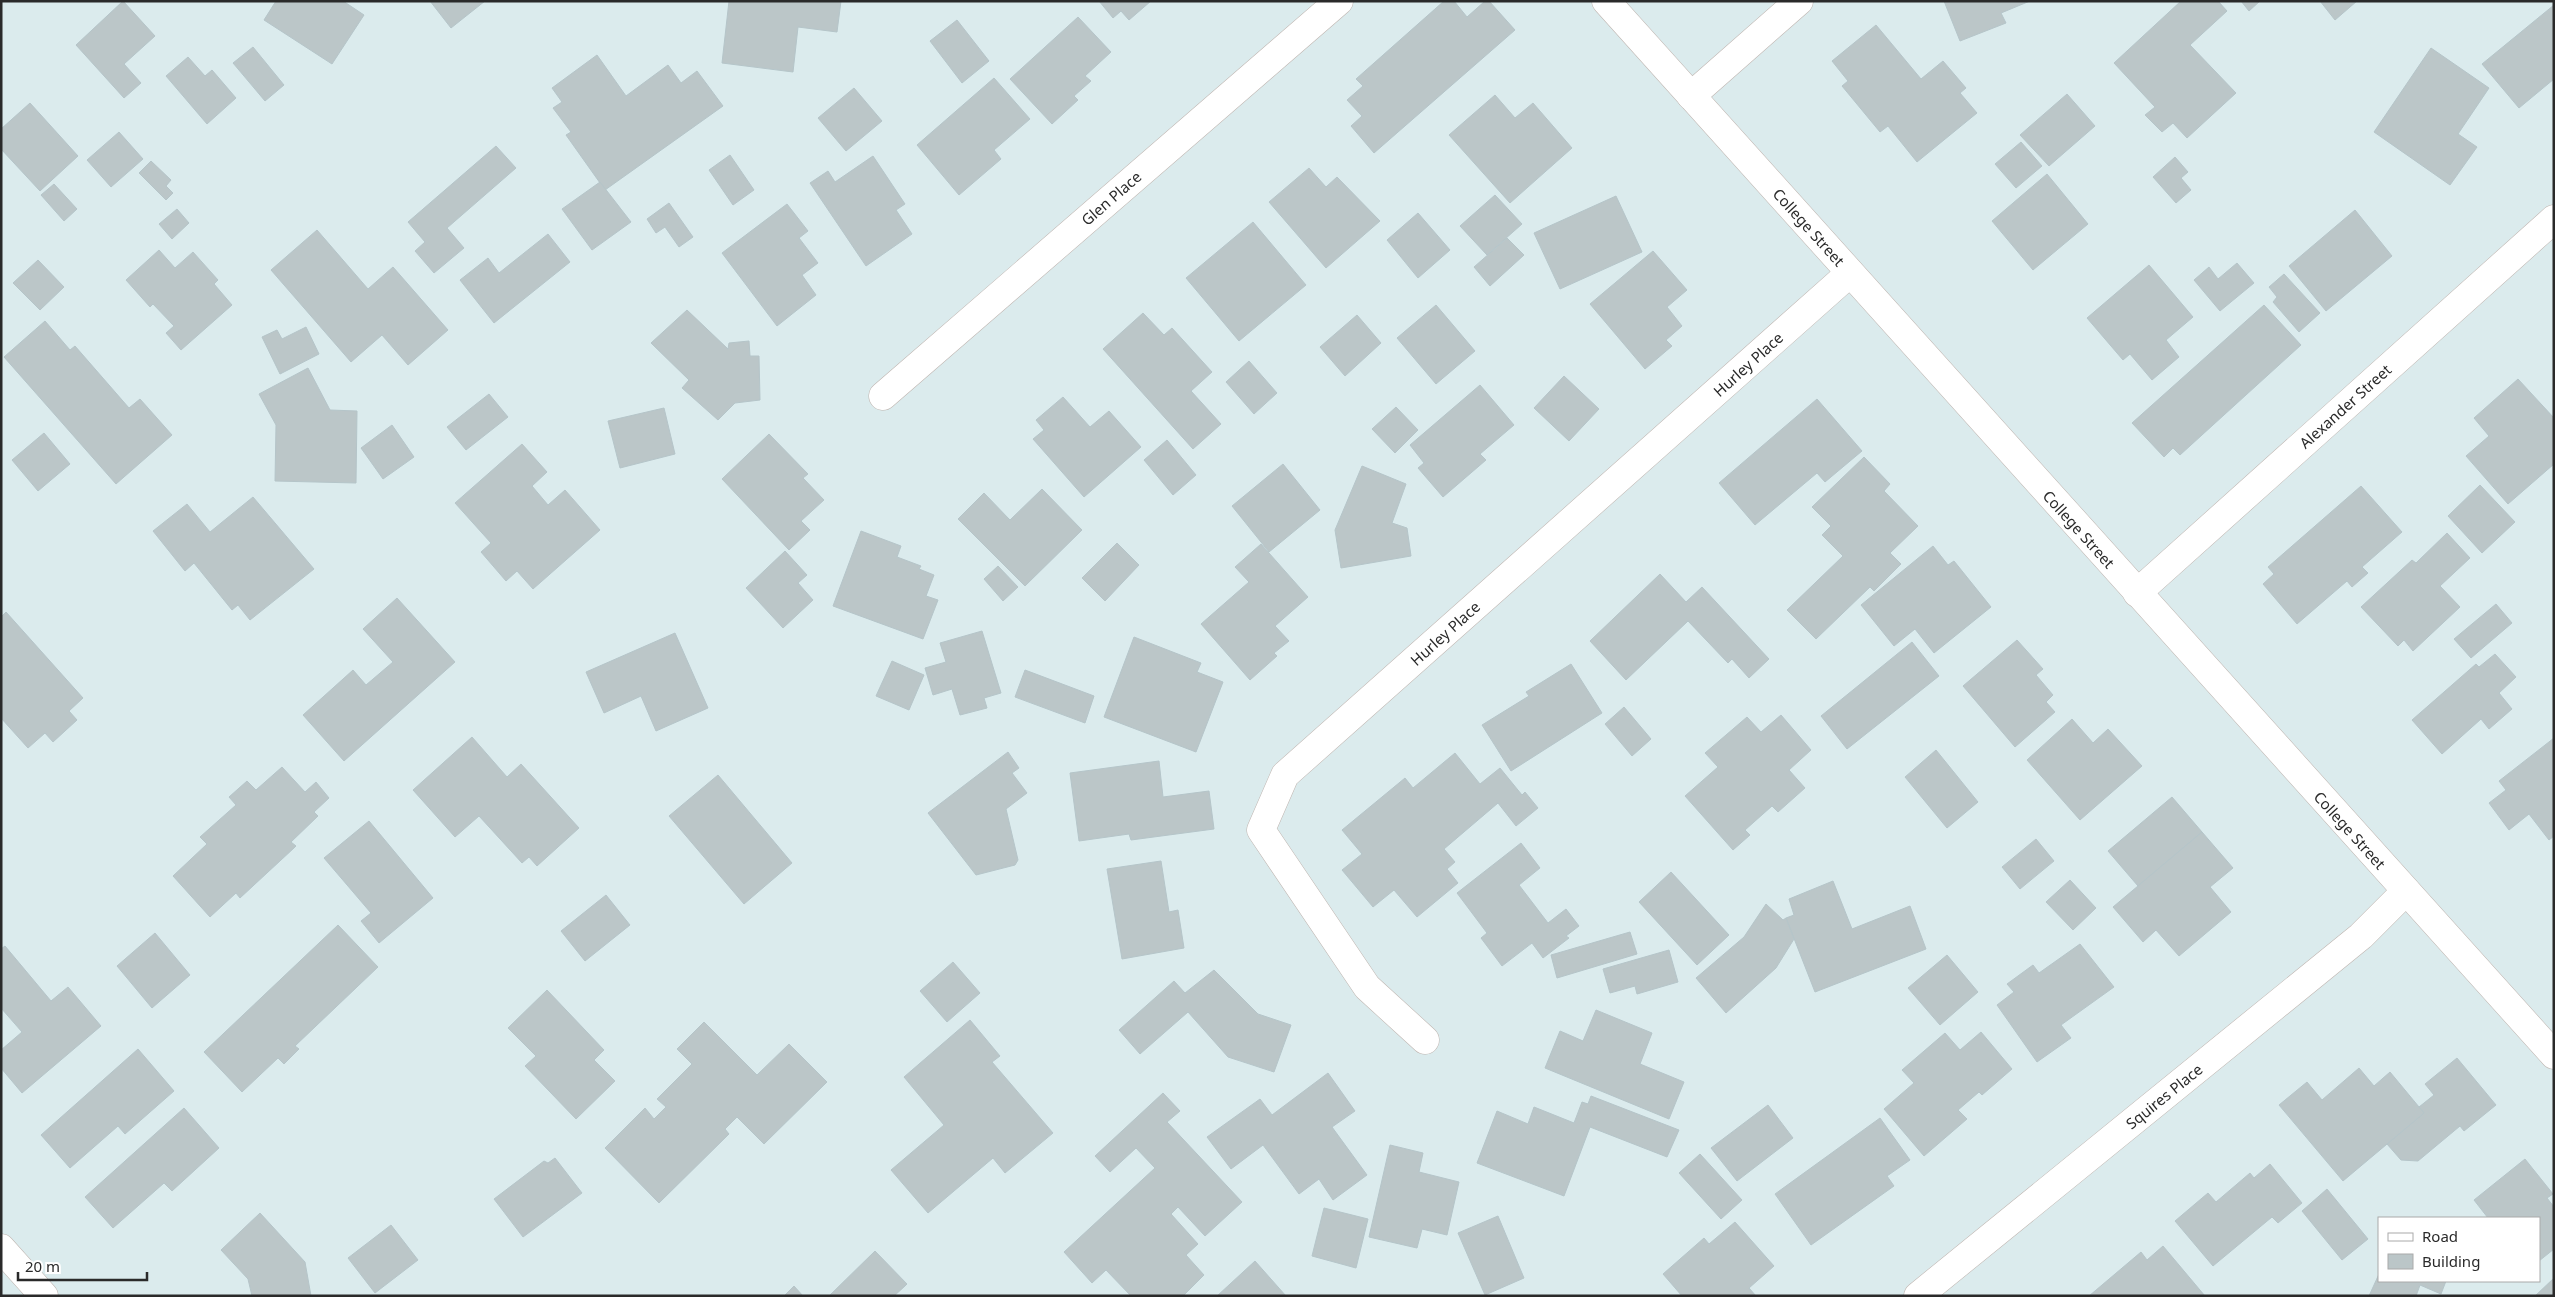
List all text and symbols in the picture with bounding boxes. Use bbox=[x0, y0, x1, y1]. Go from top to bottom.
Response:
street label: Glen Place bbox=[1077, 166, 1145, 230]
street label: College Street bbox=[1769, 184, 1850, 271]
street label: Hurley Place bbox=[1709, 327, 1787, 401]
street label: Alexander Street bbox=[2295, 359, 2396, 453]
street label: College Street bbox=[2039, 486, 2120, 573]
street label: Hurley Place bbox=[1406, 596, 1484, 670]
street label: College Street bbox=[2310, 787, 2391, 874]
street label: Squires Place bbox=[2122, 1059, 2206, 1133]
legend bbox=[2378, 1217, 2540, 1282]
text: Road bbox=[2422, 1226, 2458, 1246]
scale bar bbox=[18, 1250, 146, 1282]
text: Building bbox=[2422, 1251, 2480, 1271]
text: 20 m bbox=[25, 1256, 60, 1276]

